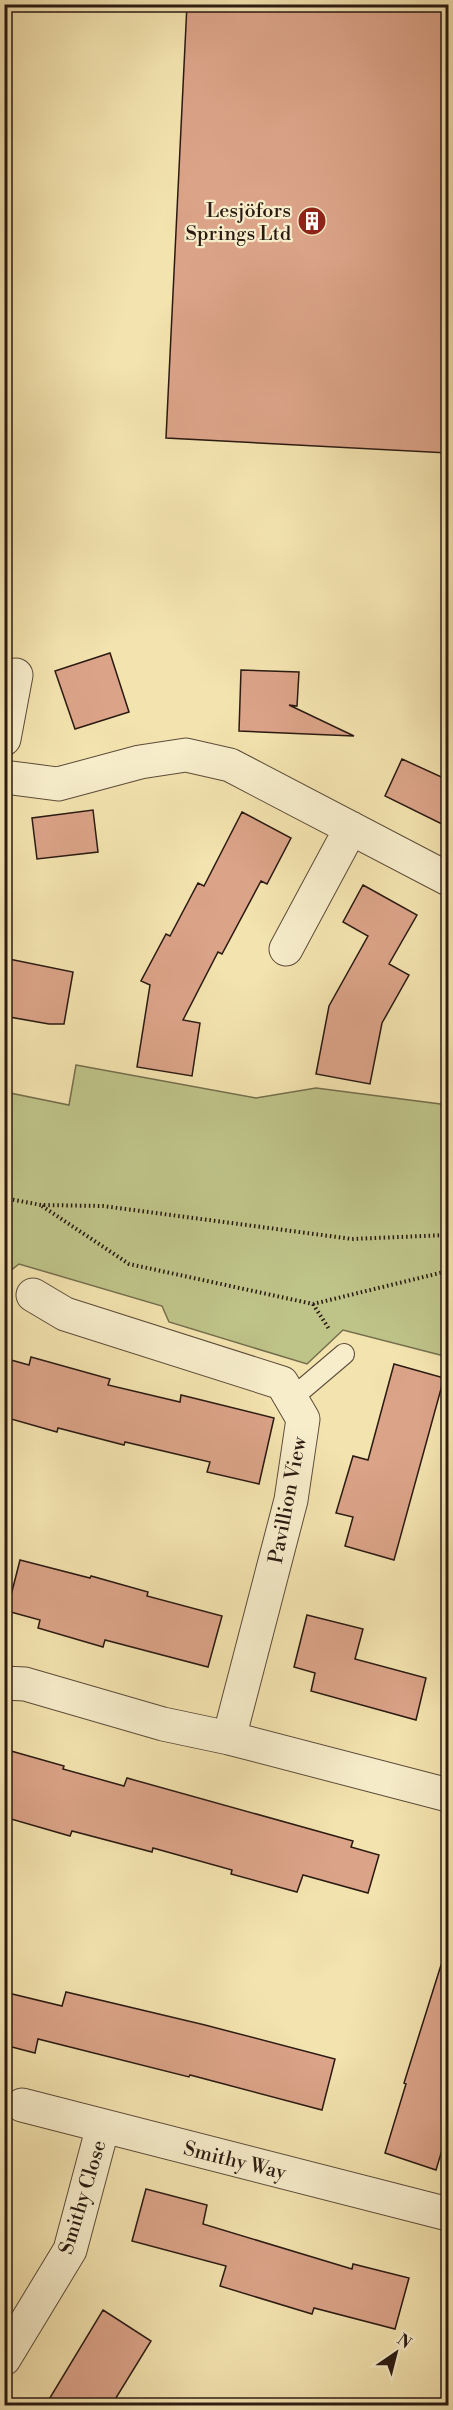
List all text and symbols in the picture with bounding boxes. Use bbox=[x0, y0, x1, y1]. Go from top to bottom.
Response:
place label: Lesjöfors Springs Ltd bbox=[185, 199, 292, 247]
building icon: Lesjöfors Springs Ltd bbox=[296, 205, 328, 237]
street label: Pavillion View bbox=[264, 1434, 313, 1566]
street label: Smithy Close bbox=[54, 2137, 113, 2258]
street label: Smithy Way bbox=[181, 2137, 289, 2186]
north arrow bbox=[366, 2323, 426, 2383]
text: N bbox=[393, 2330, 415, 2354]

